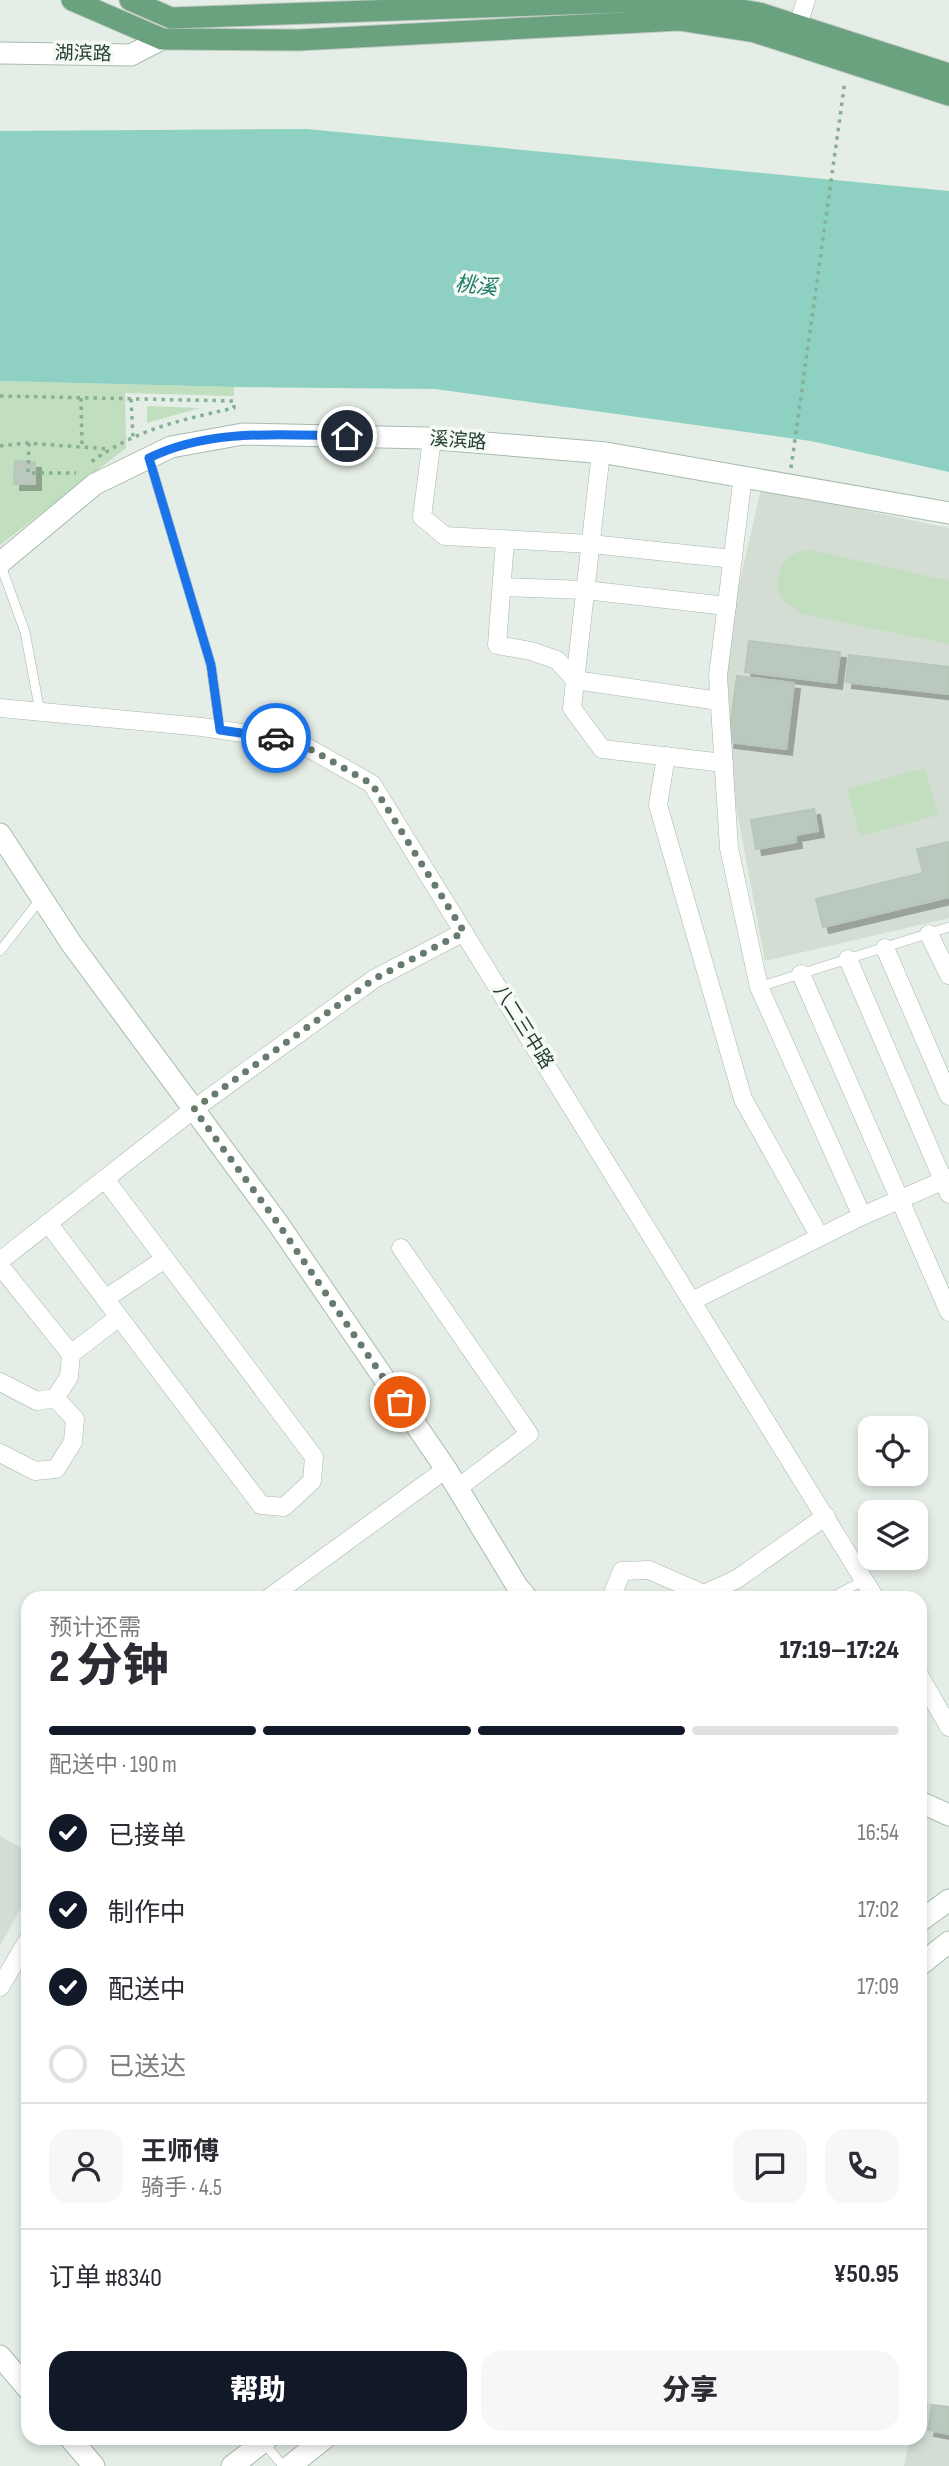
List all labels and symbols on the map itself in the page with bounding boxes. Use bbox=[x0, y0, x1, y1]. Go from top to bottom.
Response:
street label: 湖滨路 bbox=[54, 42, 112, 66]
water label: 桃溪 bbox=[454, 271, 500, 301]
pin bbox=[317, 406, 377, 466]
street label: 溪滨路 bbox=[429, 428, 487, 454]
courier bbox=[241, 703, 311, 773]
street label: 八二三中路 bbox=[488, 981, 558, 1073]
pin bbox=[370, 1372, 430, 1432]

